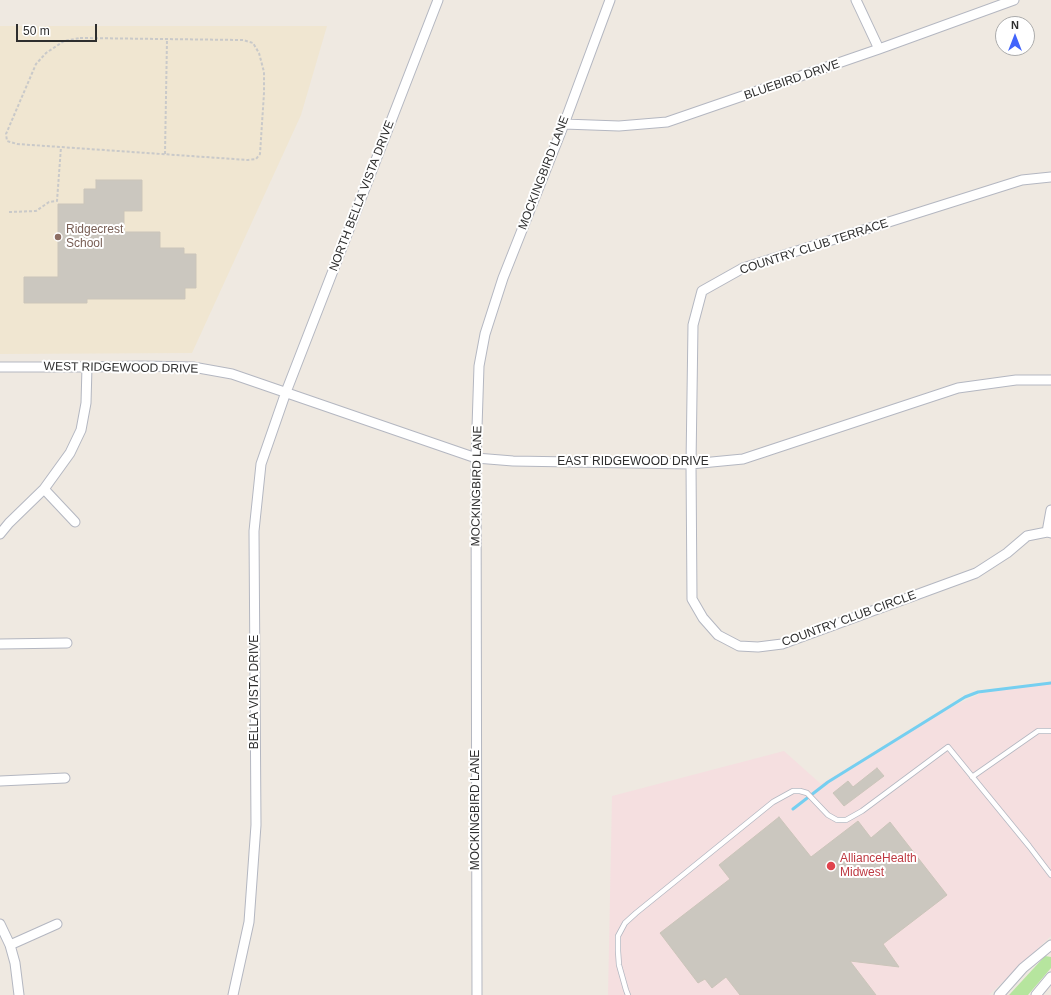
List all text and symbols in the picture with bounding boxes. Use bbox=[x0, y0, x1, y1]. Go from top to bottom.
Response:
scale bar bbox=[18, 16, 99, 42]
north arrow bbox=[995, 16, 1035, 56]
text: N bbox=[1011, 19, 1019, 31]
text: 50 m bbox=[23, 24, 50, 38]
street label: BLUEBIRD DRIVE bbox=[742, 57, 842, 103]
street label: MOCKINGBIRD LANE bbox=[516, 114, 572, 232]
street label: NORTH BELLA VISTA DRIVE bbox=[327, 119, 397, 273]
street label: COUNTRY CLUB TERRACE bbox=[738, 216, 890, 278]
place label: Ridgecrest School bbox=[66, 223, 123, 251]
marker: Ridgecrest School bbox=[53, 232, 63, 242]
street label: WEST RIDGEWOOD DRIVE bbox=[44, 359, 198, 377]
street label: MOCKINGBIRD LANE bbox=[469, 426, 485, 546]
street label: EAST RIDGEWOOD DRIVE bbox=[557, 455, 709, 469]
street label: COUNTRY CLUB CIRCLE bbox=[780, 588, 918, 650]
street label: BELLA VISTA DRIVE bbox=[248, 635, 262, 749]
street label: MOCKINGBIRD LANE bbox=[469, 750, 483, 870]
place label: AllianceHealth Midwest bbox=[840, 852, 917, 880]
marker: AllianceHealth Midwest bbox=[825, 860, 837, 872]

